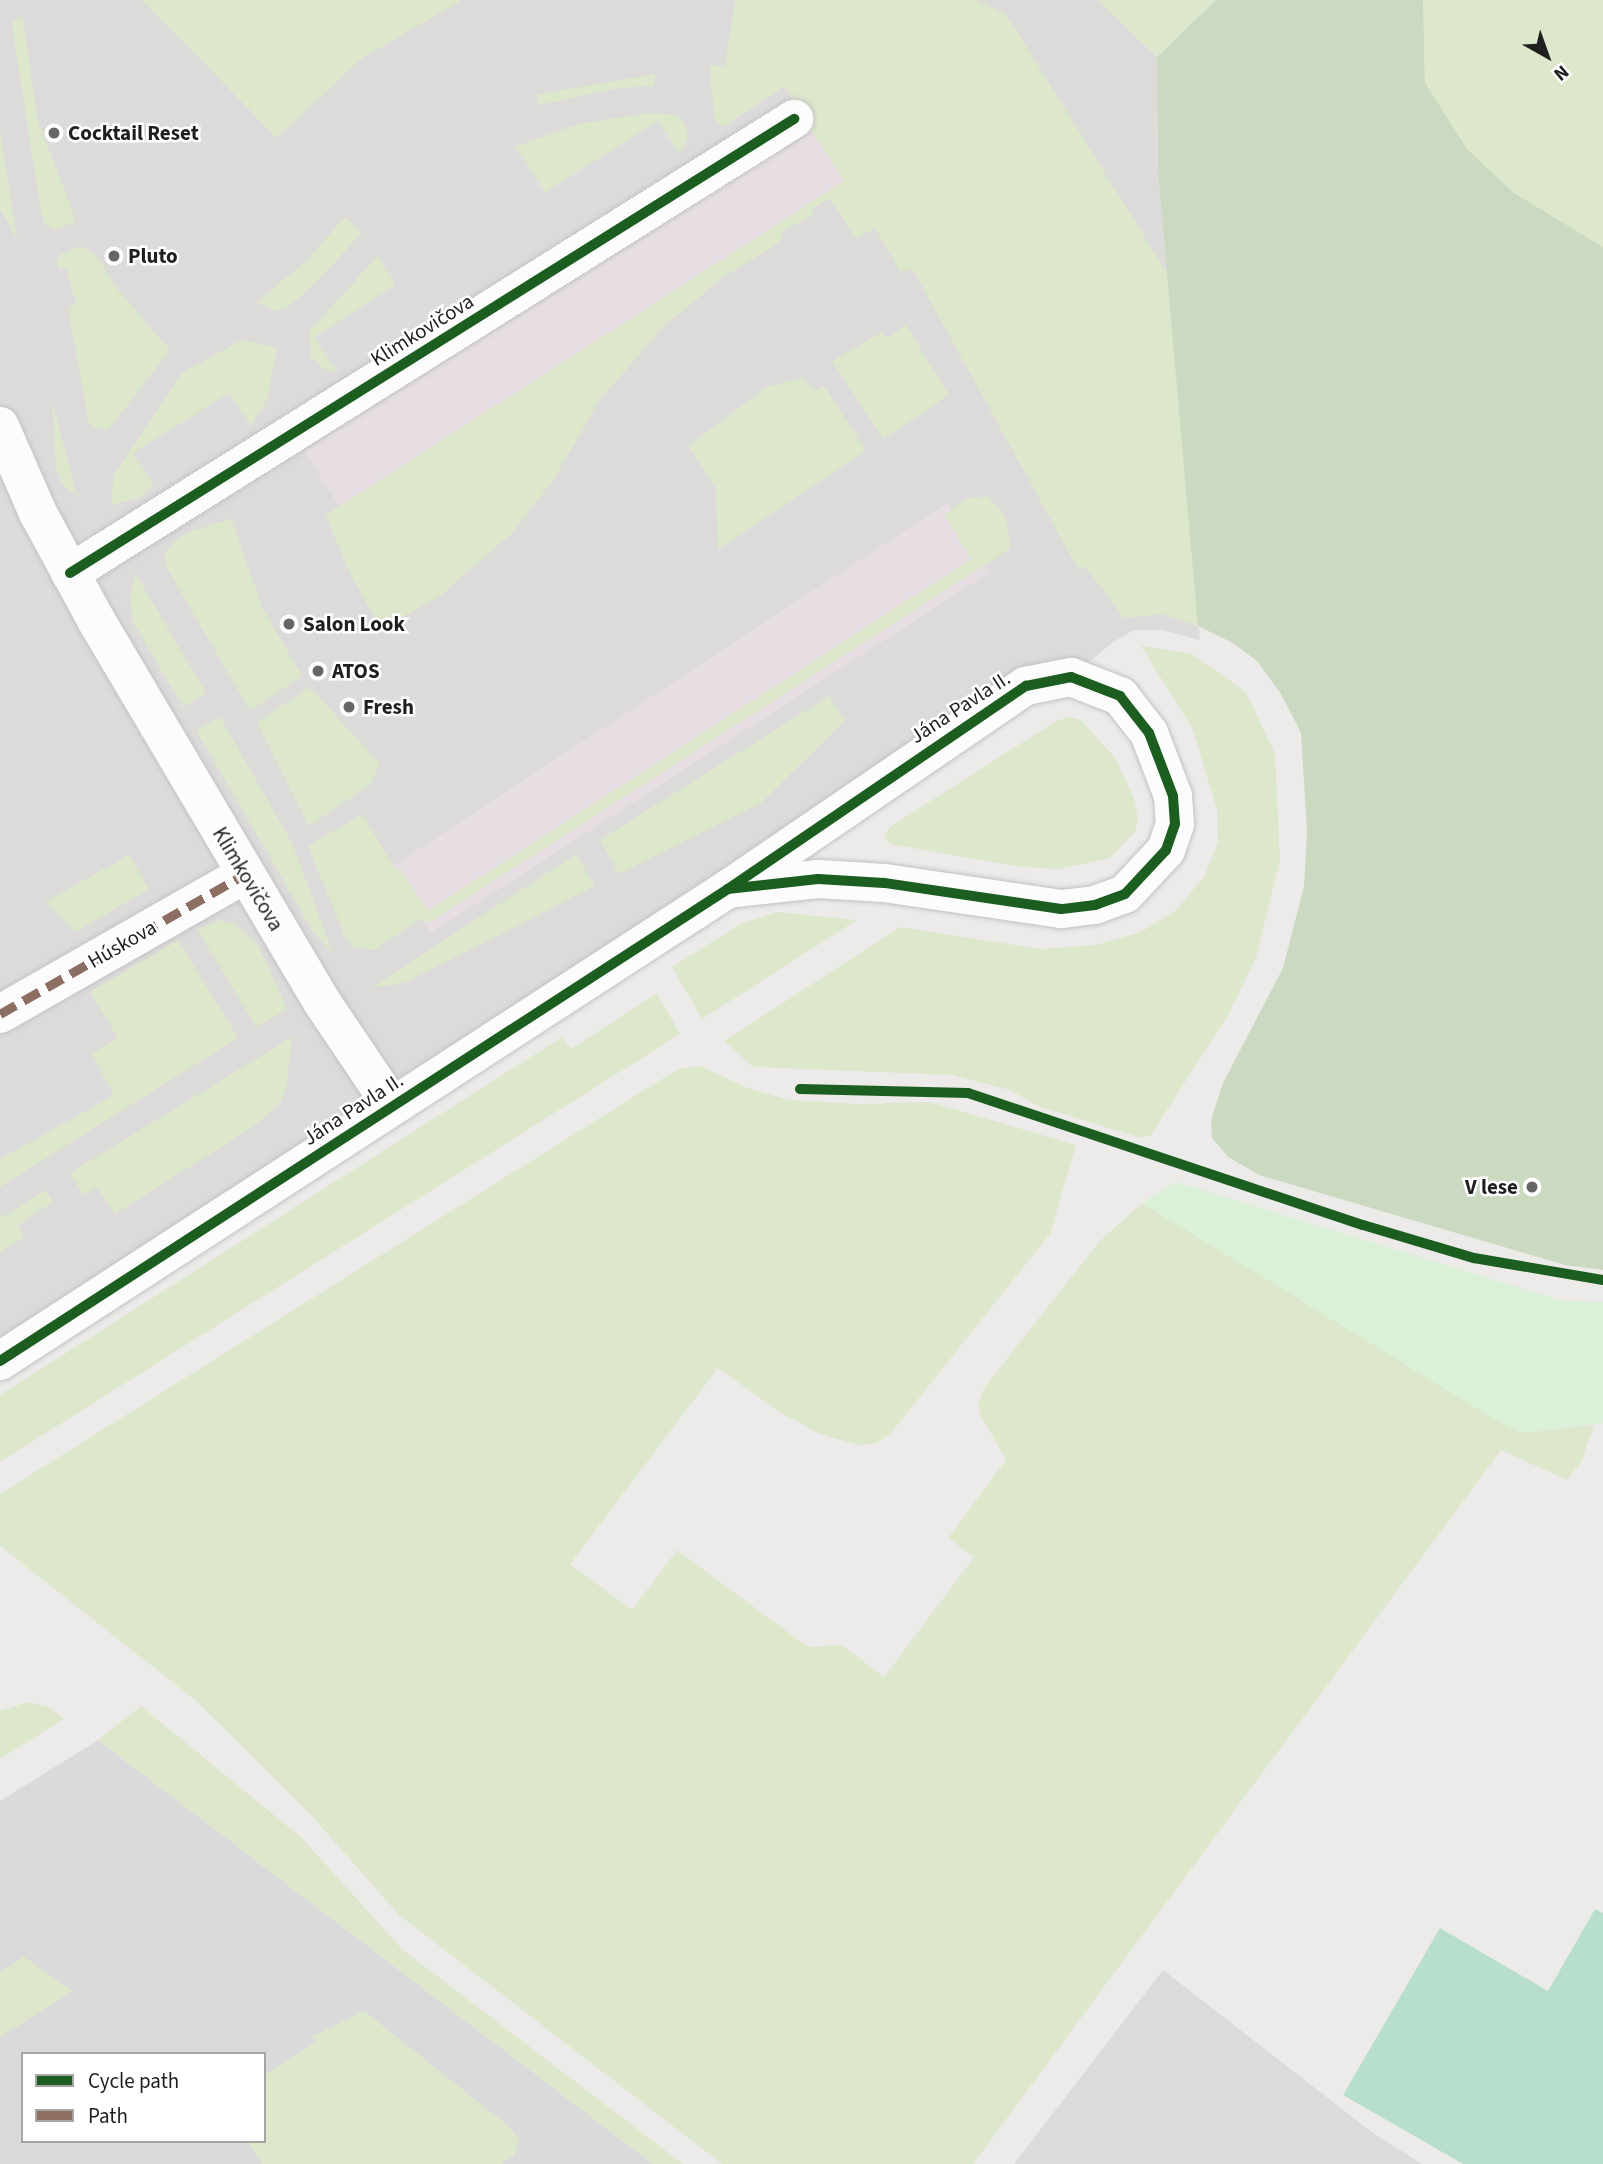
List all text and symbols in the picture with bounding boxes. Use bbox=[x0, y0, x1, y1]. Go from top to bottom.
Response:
north arrow bbox=[1512, 21, 1582, 91]
text: N bbox=[1547, 58, 1574, 87]
place label: Cocktail Reset bbox=[68, 120, 199, 146]
marker: Cocktail Reset bbox=[46, 125, 62, 141]
place label: Pluto bbox=[128, 243, 178, 269]
marker: Pluto bbox=[106, 248, 122, 264]
street label: Klimkovičova bbox=[366, 288, 478, 372]
place label: Salon Look bbox=[303, 611, 405, 637]
marker: Salon Look bbox=[281, 616, 297, 632]
place label: ATOS bbox=[332, 658, 380, 684]
marker: ATOS bbox=[310, 663, 326, 679]
street label: Jána Pavla II. bbox=[905, 665, 1015, 749]
place label: Fresh bbox=[363, 694, 414, 720]
marker: Fresh bbox=[341, 699, 357, 715]
street label: Klimkovičova bbox=[207, 822, 289, 936]
street label: Húskova bbox=[83, 914, 161, 974]
street label: Jána Pavla II. bbox=[298, 1067, 408, 1151]
place label: V lese bbox=[1465, 1174, 1518, 1200]
marker: V lese bbox=[1524, 1179, 1540, 1195]
legend bbox=[21, 2052, 266, 2143]
text: Cycle path bbox=[88, 2066, 179, 2096]
text: Path bbox=[88, 2101, 128, 2131]

